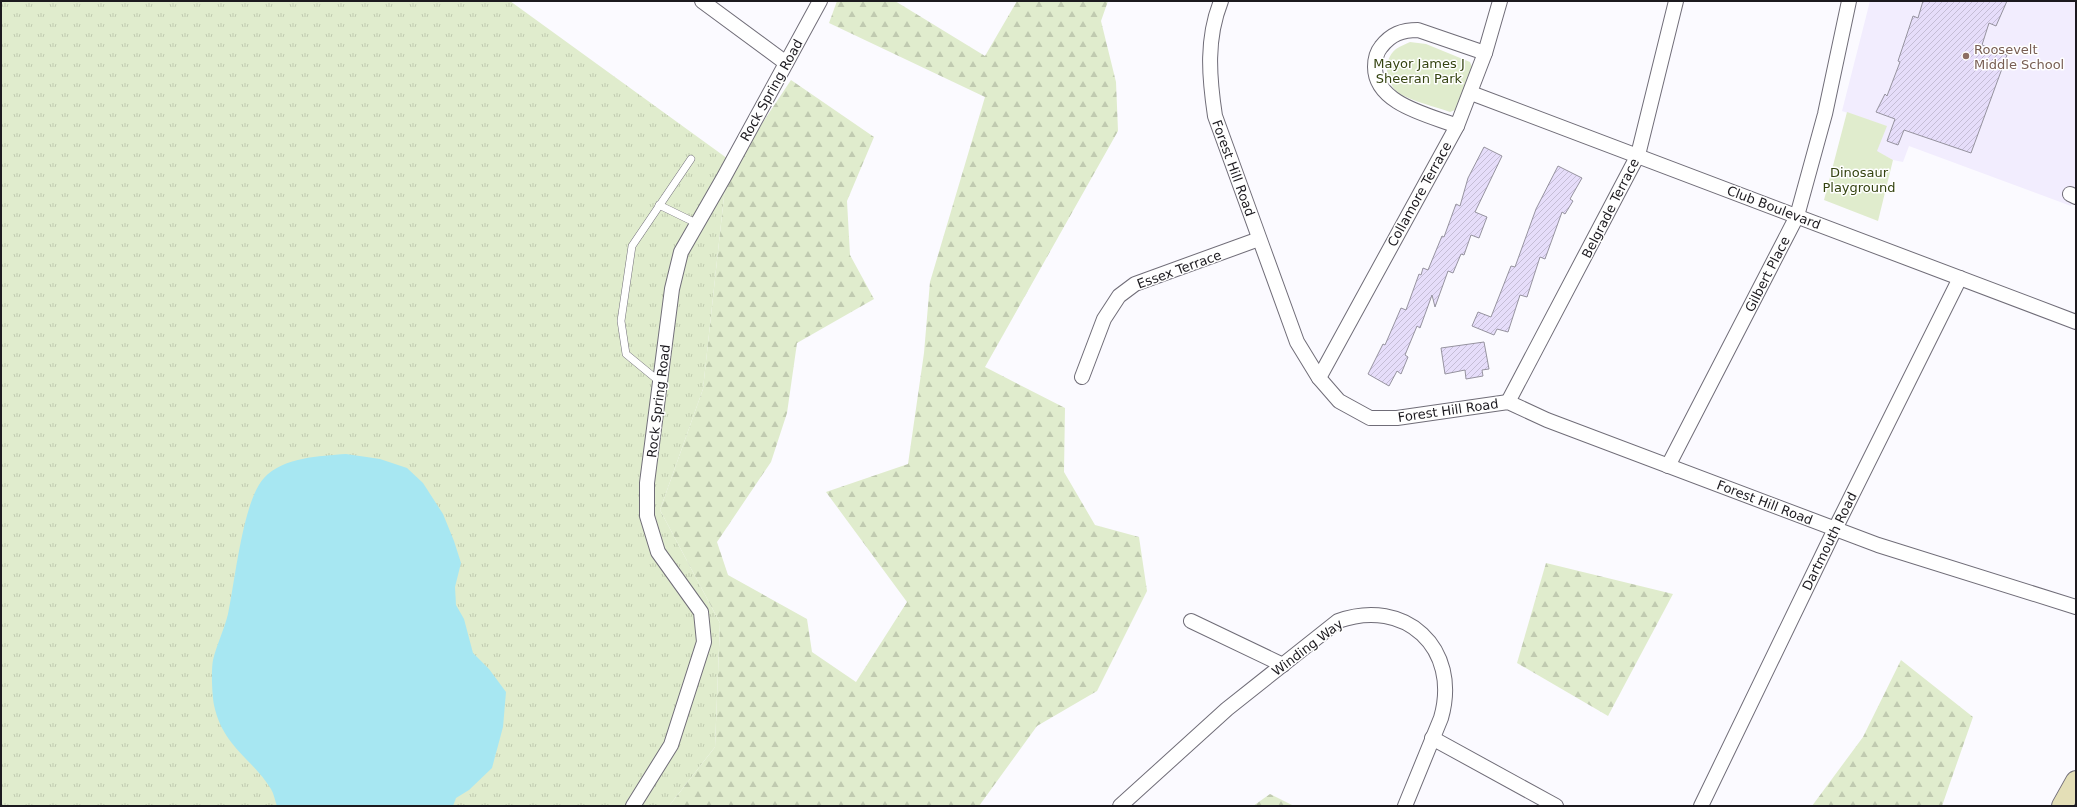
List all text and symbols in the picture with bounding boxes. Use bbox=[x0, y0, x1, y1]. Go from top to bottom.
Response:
street label: Rock Spring Road bbox=[737, 37, 806, 144]
place label: Roosevelt Middle School bbox=[1974, 42, 2064, 72]
marker: Roosevelt Middle School bbox=[1961, 51, 1971, 61]
park label: Mayor James J Sheeran Park bbox=[1373, 56, 1465, 86]
street label: Forest Hill Road bbox=[1209, 118, 1258, 218]
street label: Collamore Terrace bbox=[1384, 139, 1454, 249]
street label: Belgrade Terrace bbox=[1579, 156, 1642, 261]
park label: Dinosaur Playground bbox=[1822, 165, 1896, 195]
street label: Club Boulevard bbox=[1725, 183, 1823, 232]
street label: Gilbert Place bbox=[1742, 234, 1793, 314]
street label: Essex Terrace bbox=[1135, 247, 1223, 292]
street label: Rock Spring Road bbox=[644, 344, 673, 459]
street label: Forest Hill Road bbox=[1397, 396, 1499, 425]
street label: Forest Hill Road bbox=[1715, 477, 1815, 528]
street label: Dartmouth Road bbox=[1799, 490, 1860, 593]
street label: Winding Way bbox=[1269, 616, 1346, 679]

